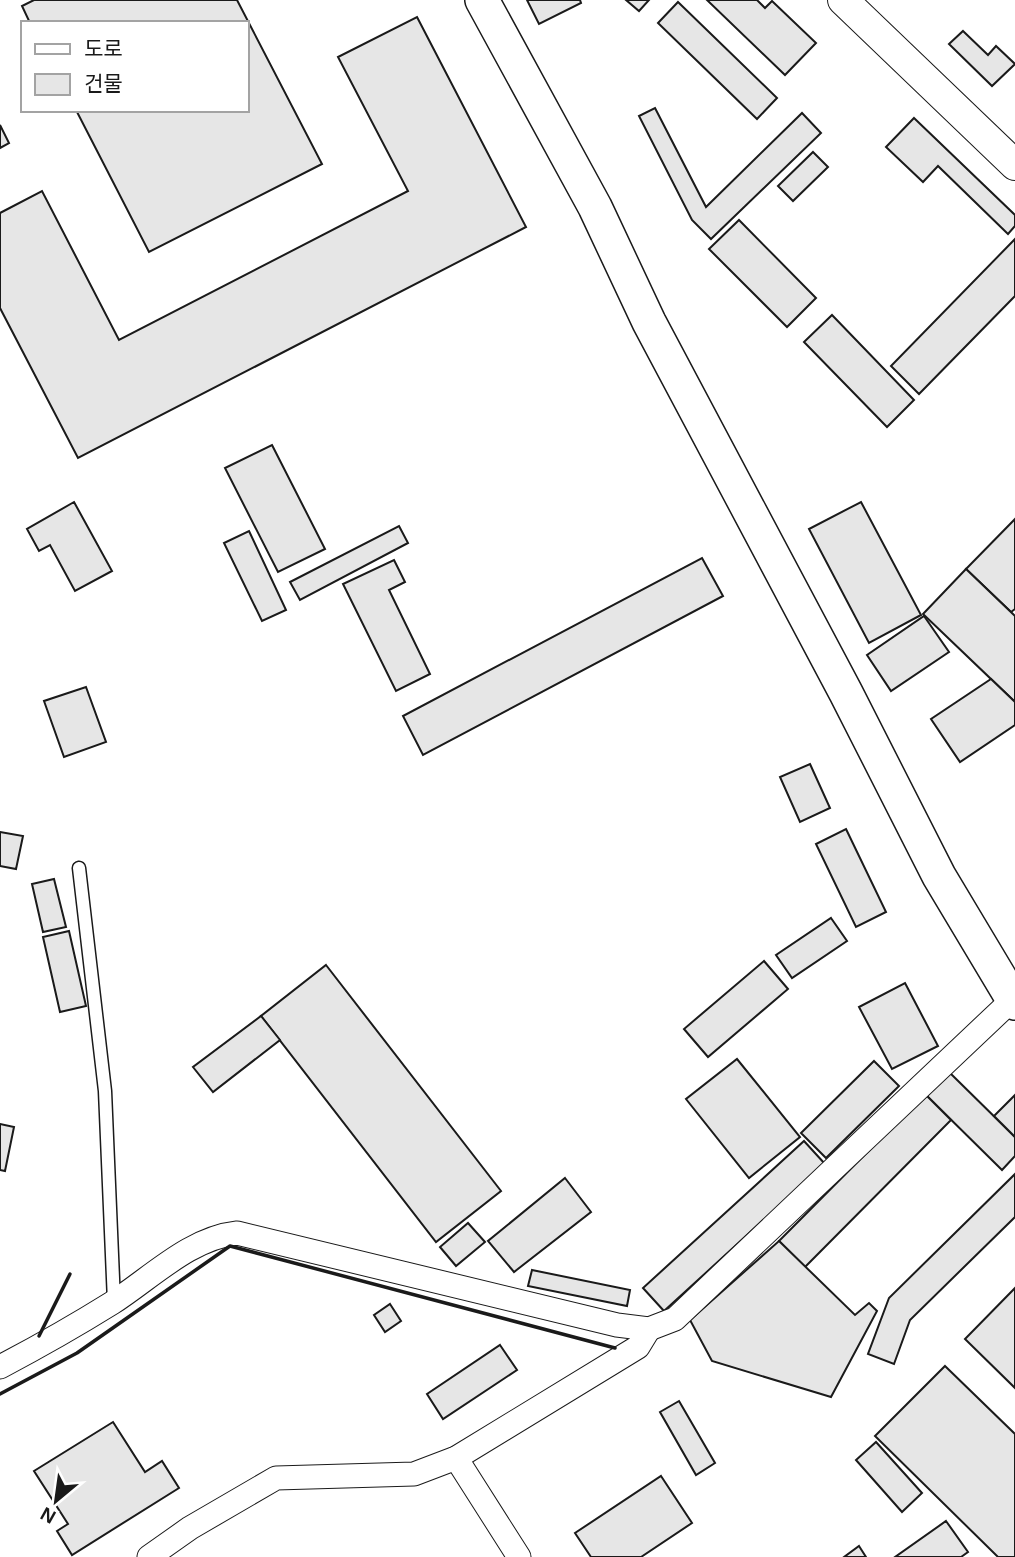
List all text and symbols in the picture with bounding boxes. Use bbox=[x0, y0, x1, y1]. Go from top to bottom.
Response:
legend bbox=[21, 21, 248, 112]
text: 도로 bbox=[84, 37, 123, 60]
text: 건물 bbox=[84, 72, 123, 95]
north arrow bbox=[21, 1466, 91, 1536]
text: N bbox=[37, 1503, 59, 1528]

